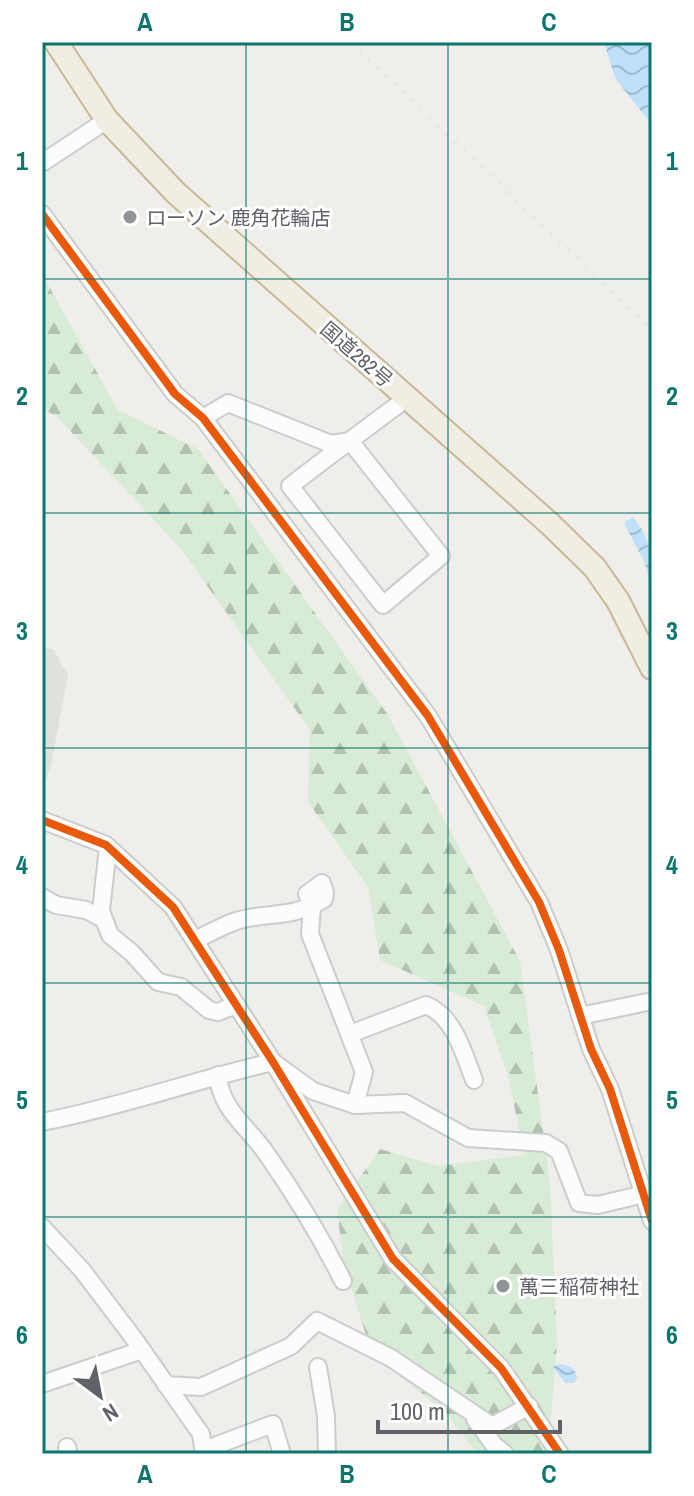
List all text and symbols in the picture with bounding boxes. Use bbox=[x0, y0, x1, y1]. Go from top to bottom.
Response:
text: A bbox=[137, 4, 153, 39]
text: B bbox=[339, 4, 355, 39]
text: C bbox=[541, 4, 557, 39]
text: 1 bbox=[16, 143, 28, 178]
text: 1 bbox=[666, 143, 678, 178]
place label: ローソン 鹿角花輪店 bbox=[146, 204, 331, 231]
marker: ローソン 鹿角花輪店 bbox=[121, 208, 139, 226]
street label: 国道282号 bbox=[315, 315, 399, 393]
text: 2 bbox=[16, 378, 28, 413]
text: 2 bbox=[666, 378, 678, 413]
text: 3 bbox=[16, 613, 28, 648]
text: 3 bbox=[666, 613, 678, 648]
text: 4 bbox=[16, 847, 28, 882]
text: 4 bbox=[666, 847, 678, 882]
text: 5 bbox=[16, 1082, 28, 1117]
text: 5 bbox=[666, 1082, 678, 1117]
place label: 萬三稲荷神社 bbox=[519, 1273, 639, 1300]
marker: 萬三稲荷神社 bbox=[494, 1277, 512, 1295]
text: 6 bbox=[16, 1317, 28, 1352]
text: 6 bbox=[666, 1317, 678, 1352]
north arrow bbox=[60, 1356, 140, 1436]
scale bar bbox=[378, 1384, 560, 1434]
text: 100 m bbox=[390, 1395, 445, 1427]
text: N bbox=[97, 1397, 124, 1429]
text: A bbox=[137, 1456, 153, 1491]
text: B bbox=[339, 1456, 355, 1491]
text: C bbox=[541, 1456, 557, 1491]

